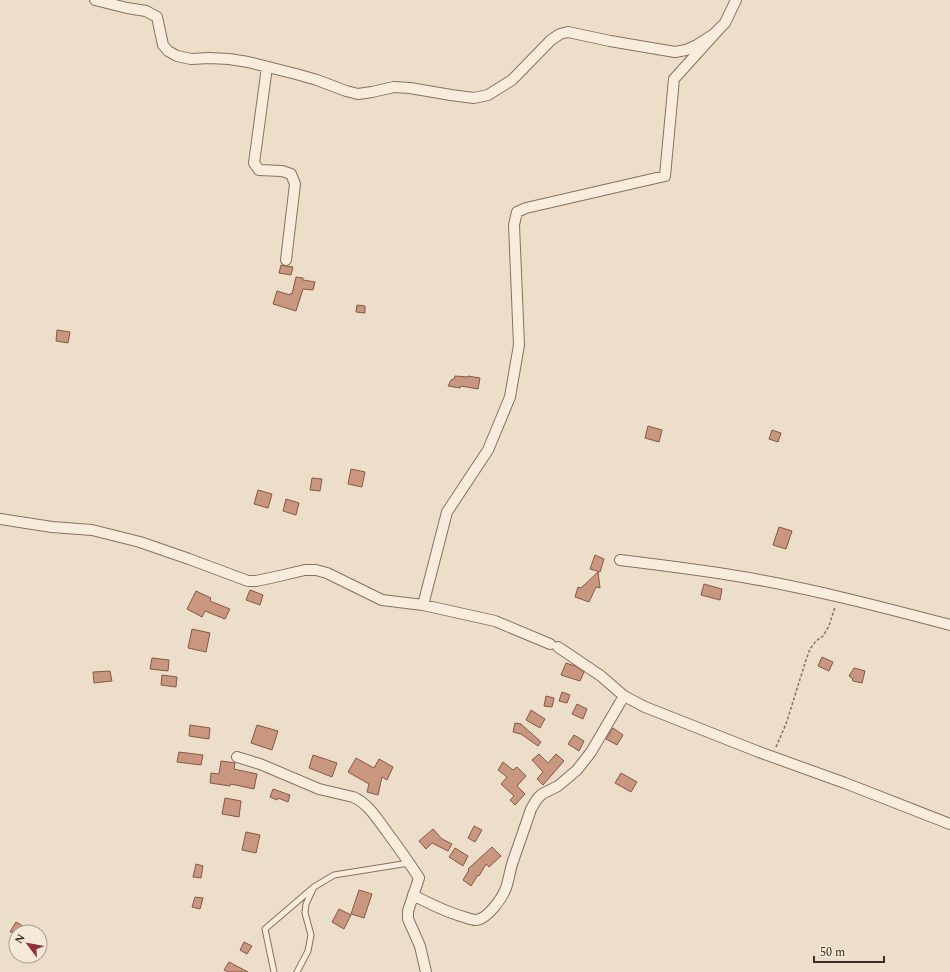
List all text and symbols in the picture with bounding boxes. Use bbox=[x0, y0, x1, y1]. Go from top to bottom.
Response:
north arrow bbox=[8, 924, 48, 964]
text: N bbox=[10, 931, 30, 947]
scale bar bbox=[814, 938, 884, 964]
text: 50 m bbox=[820, 943, 845, 962]

